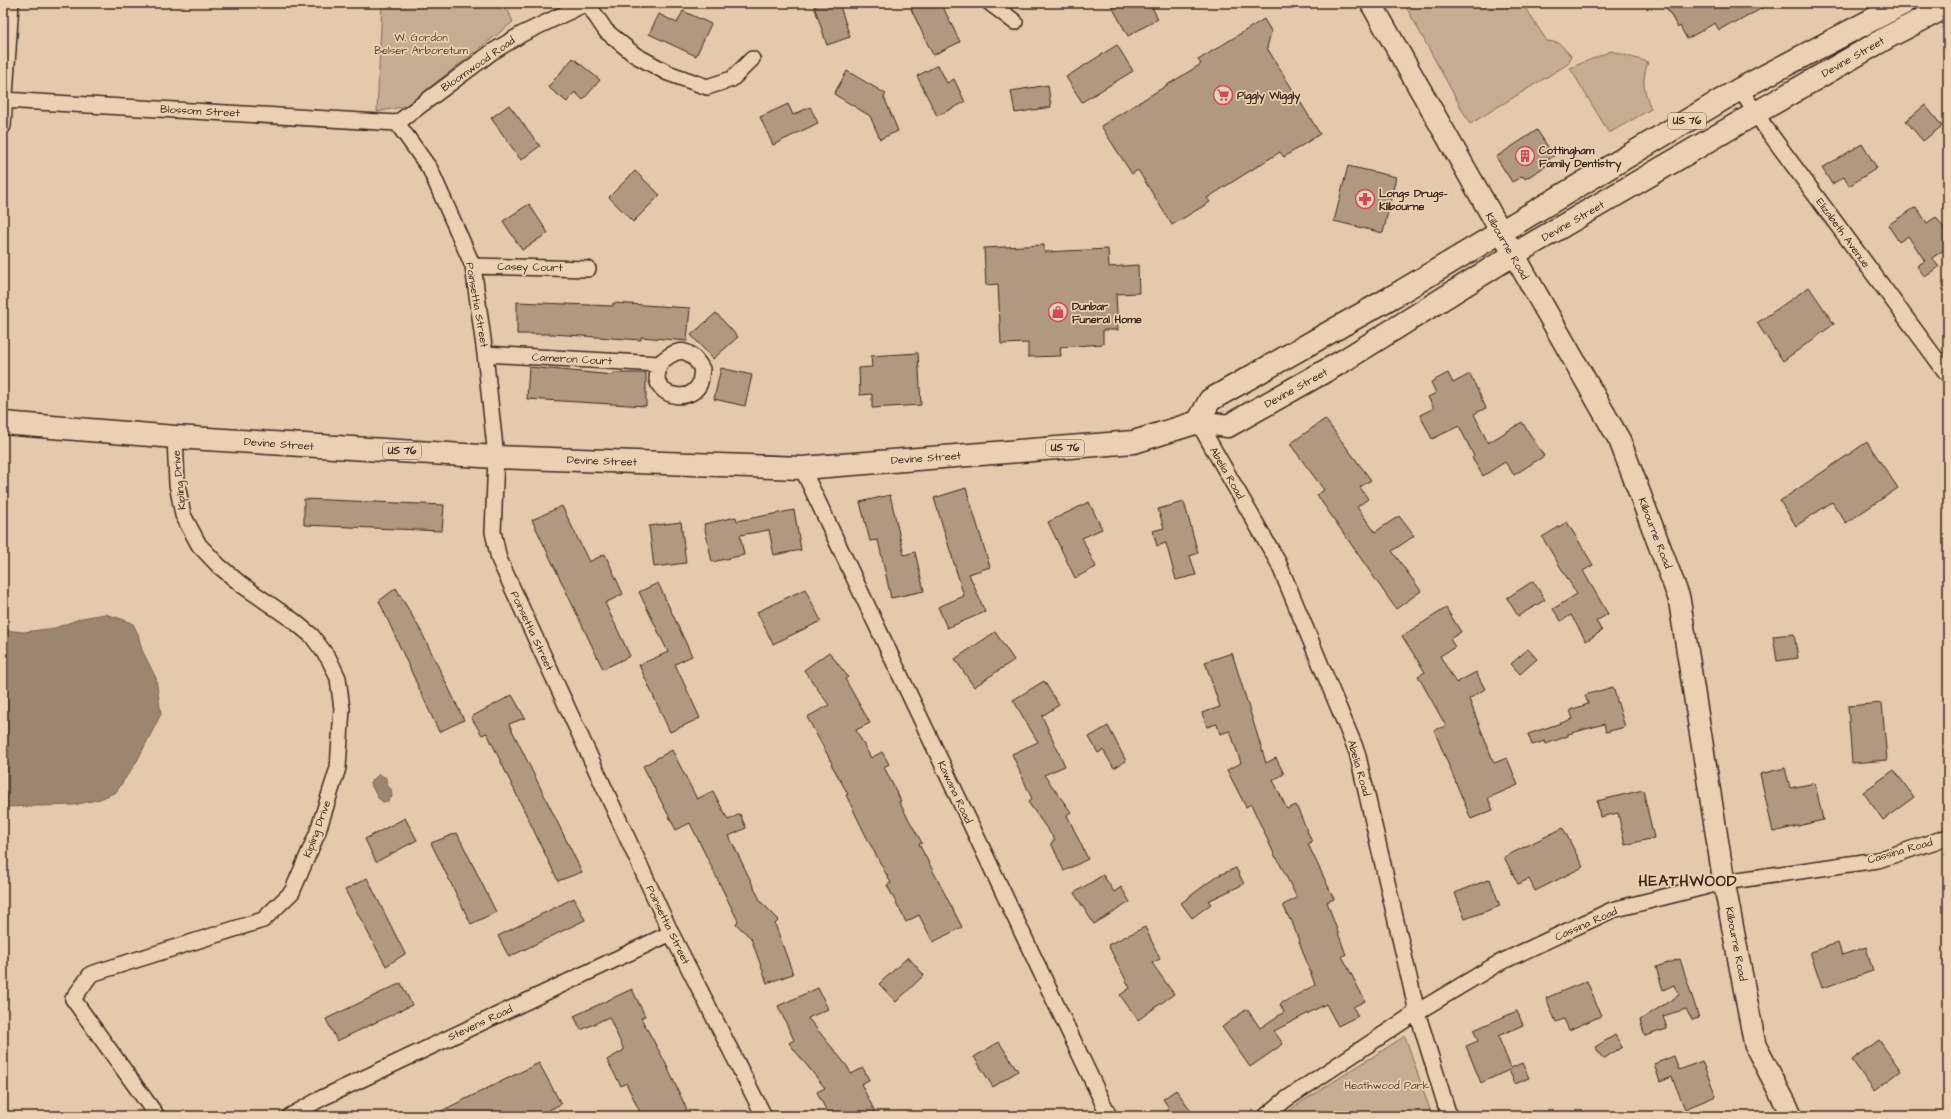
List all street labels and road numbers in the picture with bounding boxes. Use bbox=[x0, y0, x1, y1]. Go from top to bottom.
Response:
street label: Bloomwood Road bbox=[438, 33, 518, 95]
street label: Devine Street bbox=[1819, 33, 1888, 81]
street label: Blossom Street bbox=[160, 101, 241, 121]
road number: US 76 bbox=[1668, 113, 1706, 129]
street label: Elizabeth Avenue bbox=[1813, 195, 1874, 271]
street label: Devine Street bbox=[1539, 197, 1608, 245]
street label: Kilbourne Road bbox=[1482, 210, 1532, 283]
street label: Casey Court bbox=[497, 259, 563, 276]
street label: Poinsettia Street bbox=[462, 261, 492, 349]
street label: Cameron Court bbox=[532, 349, 613, 369]
street label: Devine Street bbox=[1262, 364, 1331, 412]
street label: Devine Street bbox=[243, 434, 315, 454]
road number: US 76 bbox=[1046, 440, 1084, 456]
road number: US 76 bbox=[383, 443, 421, 459]
street label: Abelia Road bbox=[1206, 444, 1248, 502]
street label: Devine Street bbox=[890, 448, 962, 468]
street label: Kipling Drive bbox=[168, 449, 191, 511]
street label: Devine Street bbox=[567, 452, 638, 470]
street label: Kilbourne Road bbox=[1635, 495, 1676, 571]
street label: Poinsettia Street bbox=[507, 589, 557, 674]
street label: Abelia Road bbox=[1344, 738, 1374, 798]
street label: Kawana Road bbox=[934, 758, 976, 826]
street label: Kipling Drive bbox=[300, 798, 335, 860]
street label: Cassina Road bbox=[1866, 834, 1935, 867]
street label: Poinsettia Street bbox=[642, 883, 694, 968]
street label: Cassina Road bbox=[1552, 903, 1620, 944]
street label: Kilbourne Road bbox=[1721, 906, 1751, 983]
street label: Stevens Road bbox=[445, 1001, 515, 1045]

